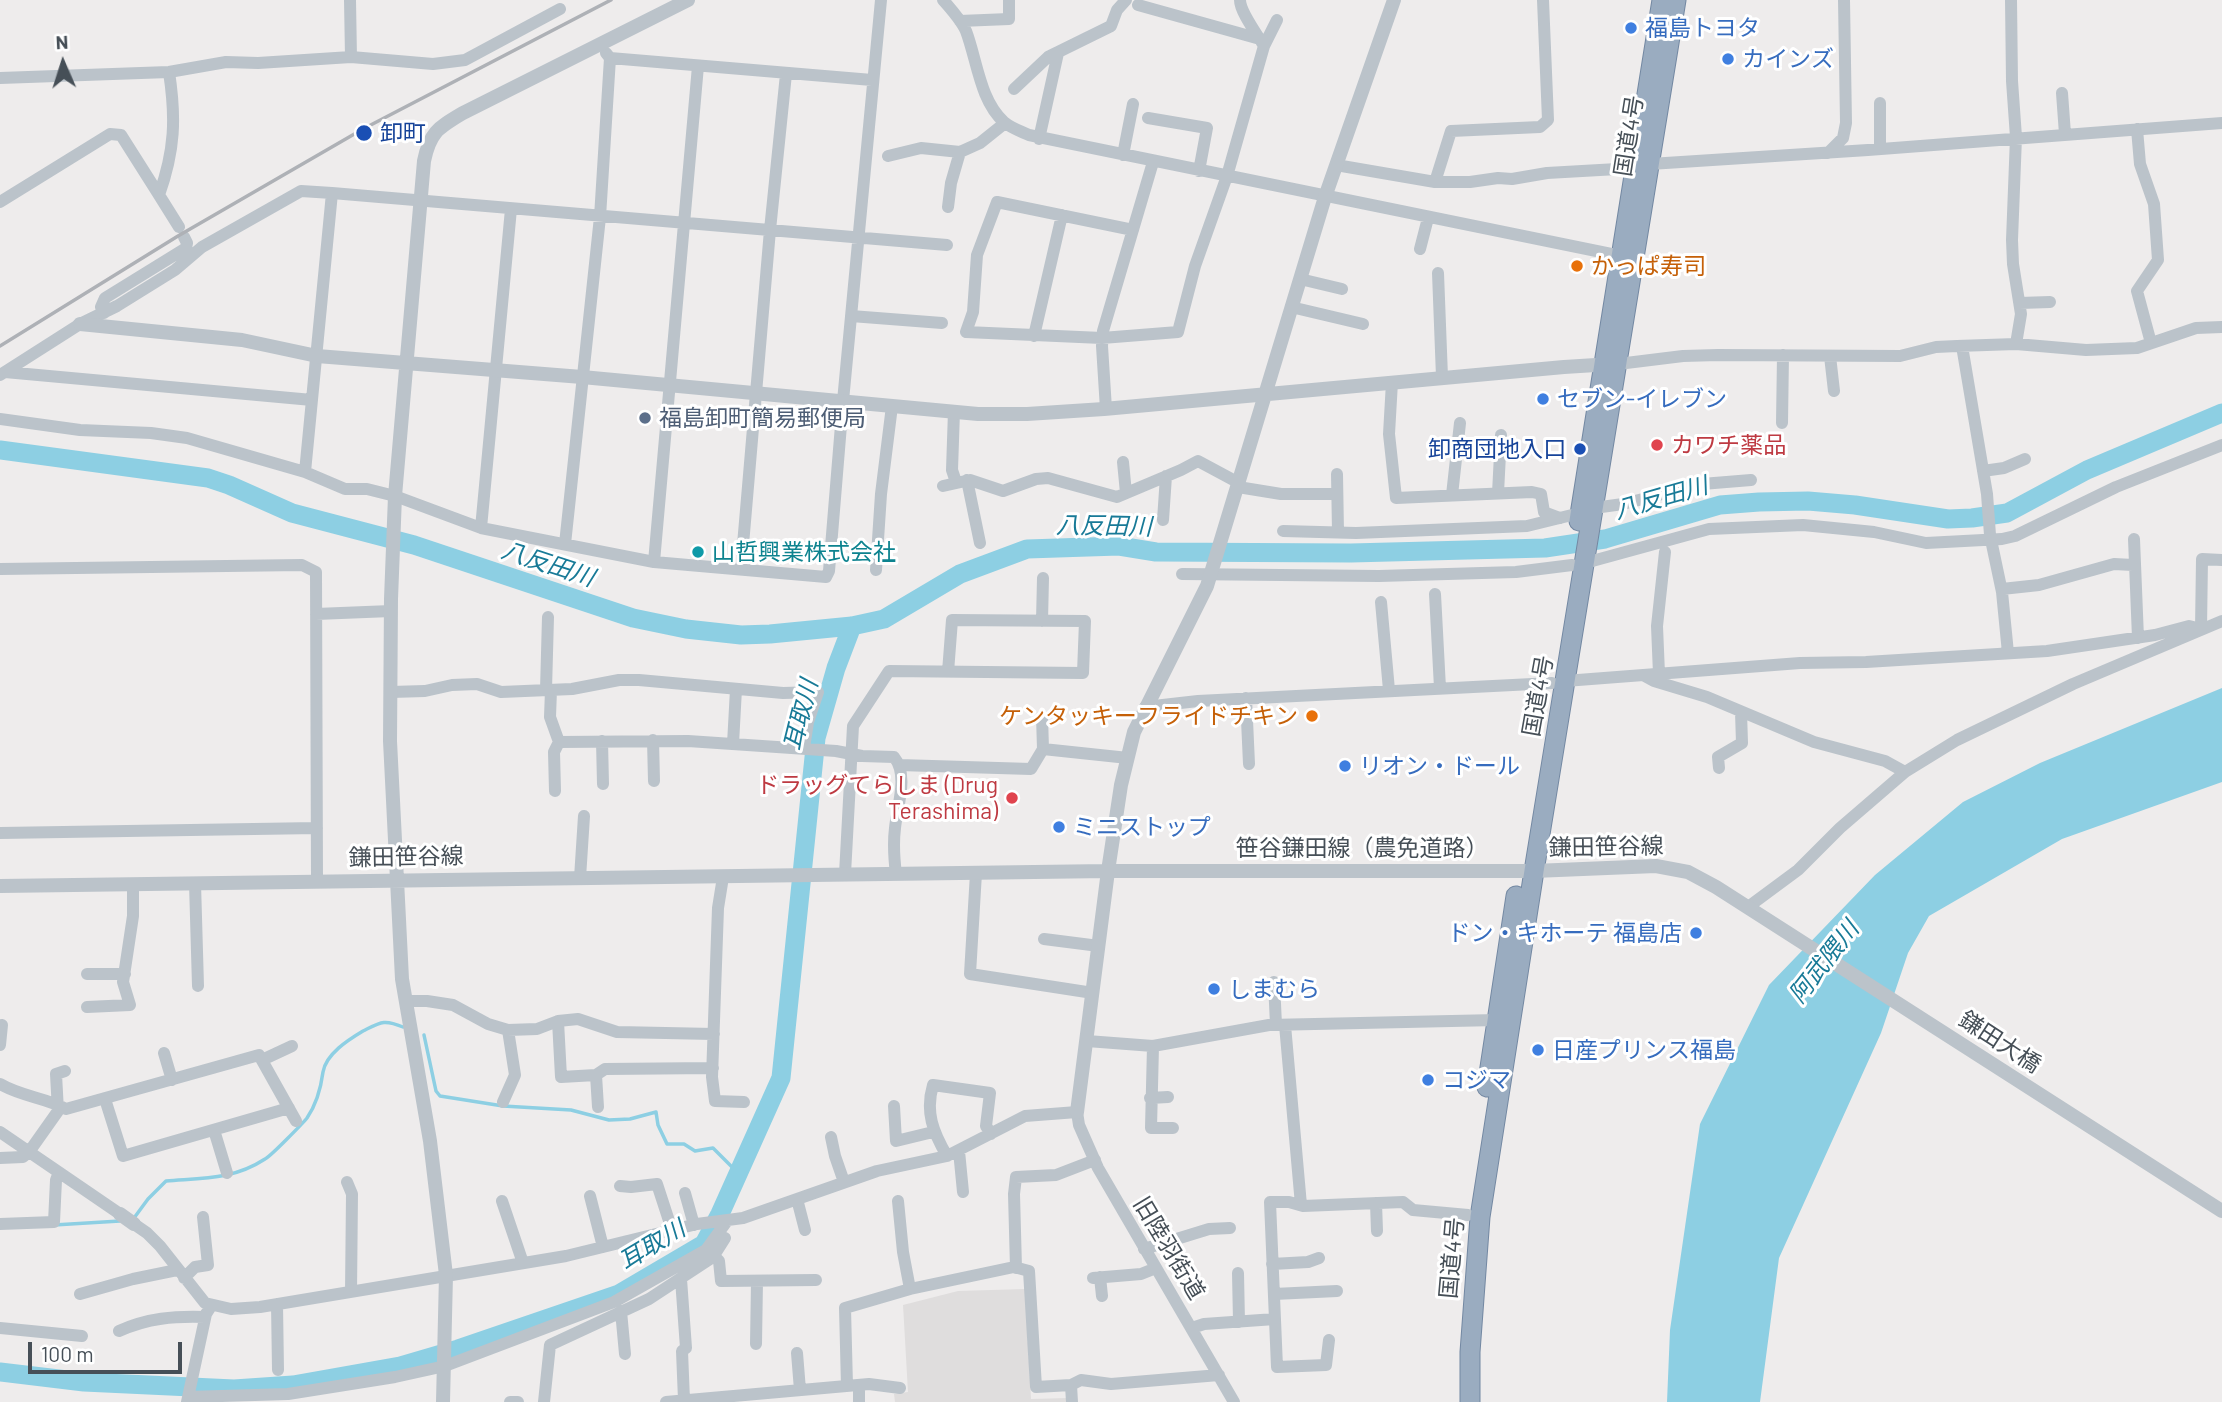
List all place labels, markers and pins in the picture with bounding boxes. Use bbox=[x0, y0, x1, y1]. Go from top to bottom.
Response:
place label: 福島トヨタ bbox=[1645, 14, 1760, 42]
marker: 福島トヨタ bbox=[1623, 20, 1639, 36]
place label: カインズ bbox=[1742, 45, 1834, 73]
marker: カインズ bbox=[1720, 51, 1736, 67]
place label: 卸町 bbox=[380, 119, 426, 147]
marker: 卸町 bbox=[354, 123, 374, 143]
place label: かっぱ寿司 bbox=[1591, 252, 1706, 280]
marker: かっぱ寿司 bbox=[1569, 258, 1585, 274]
place label: セブン-イレブン bbox=[1557, 385, 1727, 413]
marker: セブン-イレブン bbox=[1535, 391, 1551, 407]
place label: 福島卸町簡易郵便局 bbox=[659, 404, 866, 432]
marker: 福島卸町簡易郵便局 bbox=[637, 410, 653, 426]
place label: カワチ薬品 bbox=[1671, 431, 1786, 459]
place label: 卸商団地入口 bbox=[1428, 435, 1566, 463]
marker: カワチ薬品 bbox=[1649, 437, 1665, 453]
marker: 卸商団地入口 bbox=[1572, 441, 1588, 457]
place label: 山哲興業株式会社 bbox=[712, 538, 896, 566]
marker: 山哲興業株式会社 bbox=[690, 544, 706, 560]
place label: ケンタッキーフライドチキン bbox=[999, 702, 1298, 730]
marker: ケンタッキーフライドチキン bbox=[1304, 708, 1320, 724]
place label: リオン・ドール bbox=[1359, 752, 1520, 780]
marker: リオン・ドール bbox=[1337, 758, 1353, 774]
place label: ドラッグてらしま (Drug Terashima) bbox=[756, 771, 998, 825]
marker: ドラッグてらしま (Drug Terashima) bbox=[1004, 790, 1020, 806]
place label: ミニストップ bbox=[1073, 813, 1211, 841]
marker: ミニストップ bbox=[1051, 819, 1067, 835]
place label: ドン・キホーテ 福島店 bbox=[1447, 919, 1682, 947]
marker: ドン・キホーテ 福島店 bbox=[1688, 925, 1704, 941]
place label: しまむら bbox=[1228, 975, 1320, 1003]
marker: しまむら bbox=[1206, 981, 1222, 997]
place label: 日産プリンス福島 bbox=[1552, 1036, 1736, 1064]
marker: 日産プリンス福島 bbox=[1530, 1042, 1546, 1058]
place label: コジマ bbox=[1442, 1066, 1511, 1094]
marker: コジマ bbox=[1420, 1072, 1436, 1088]

